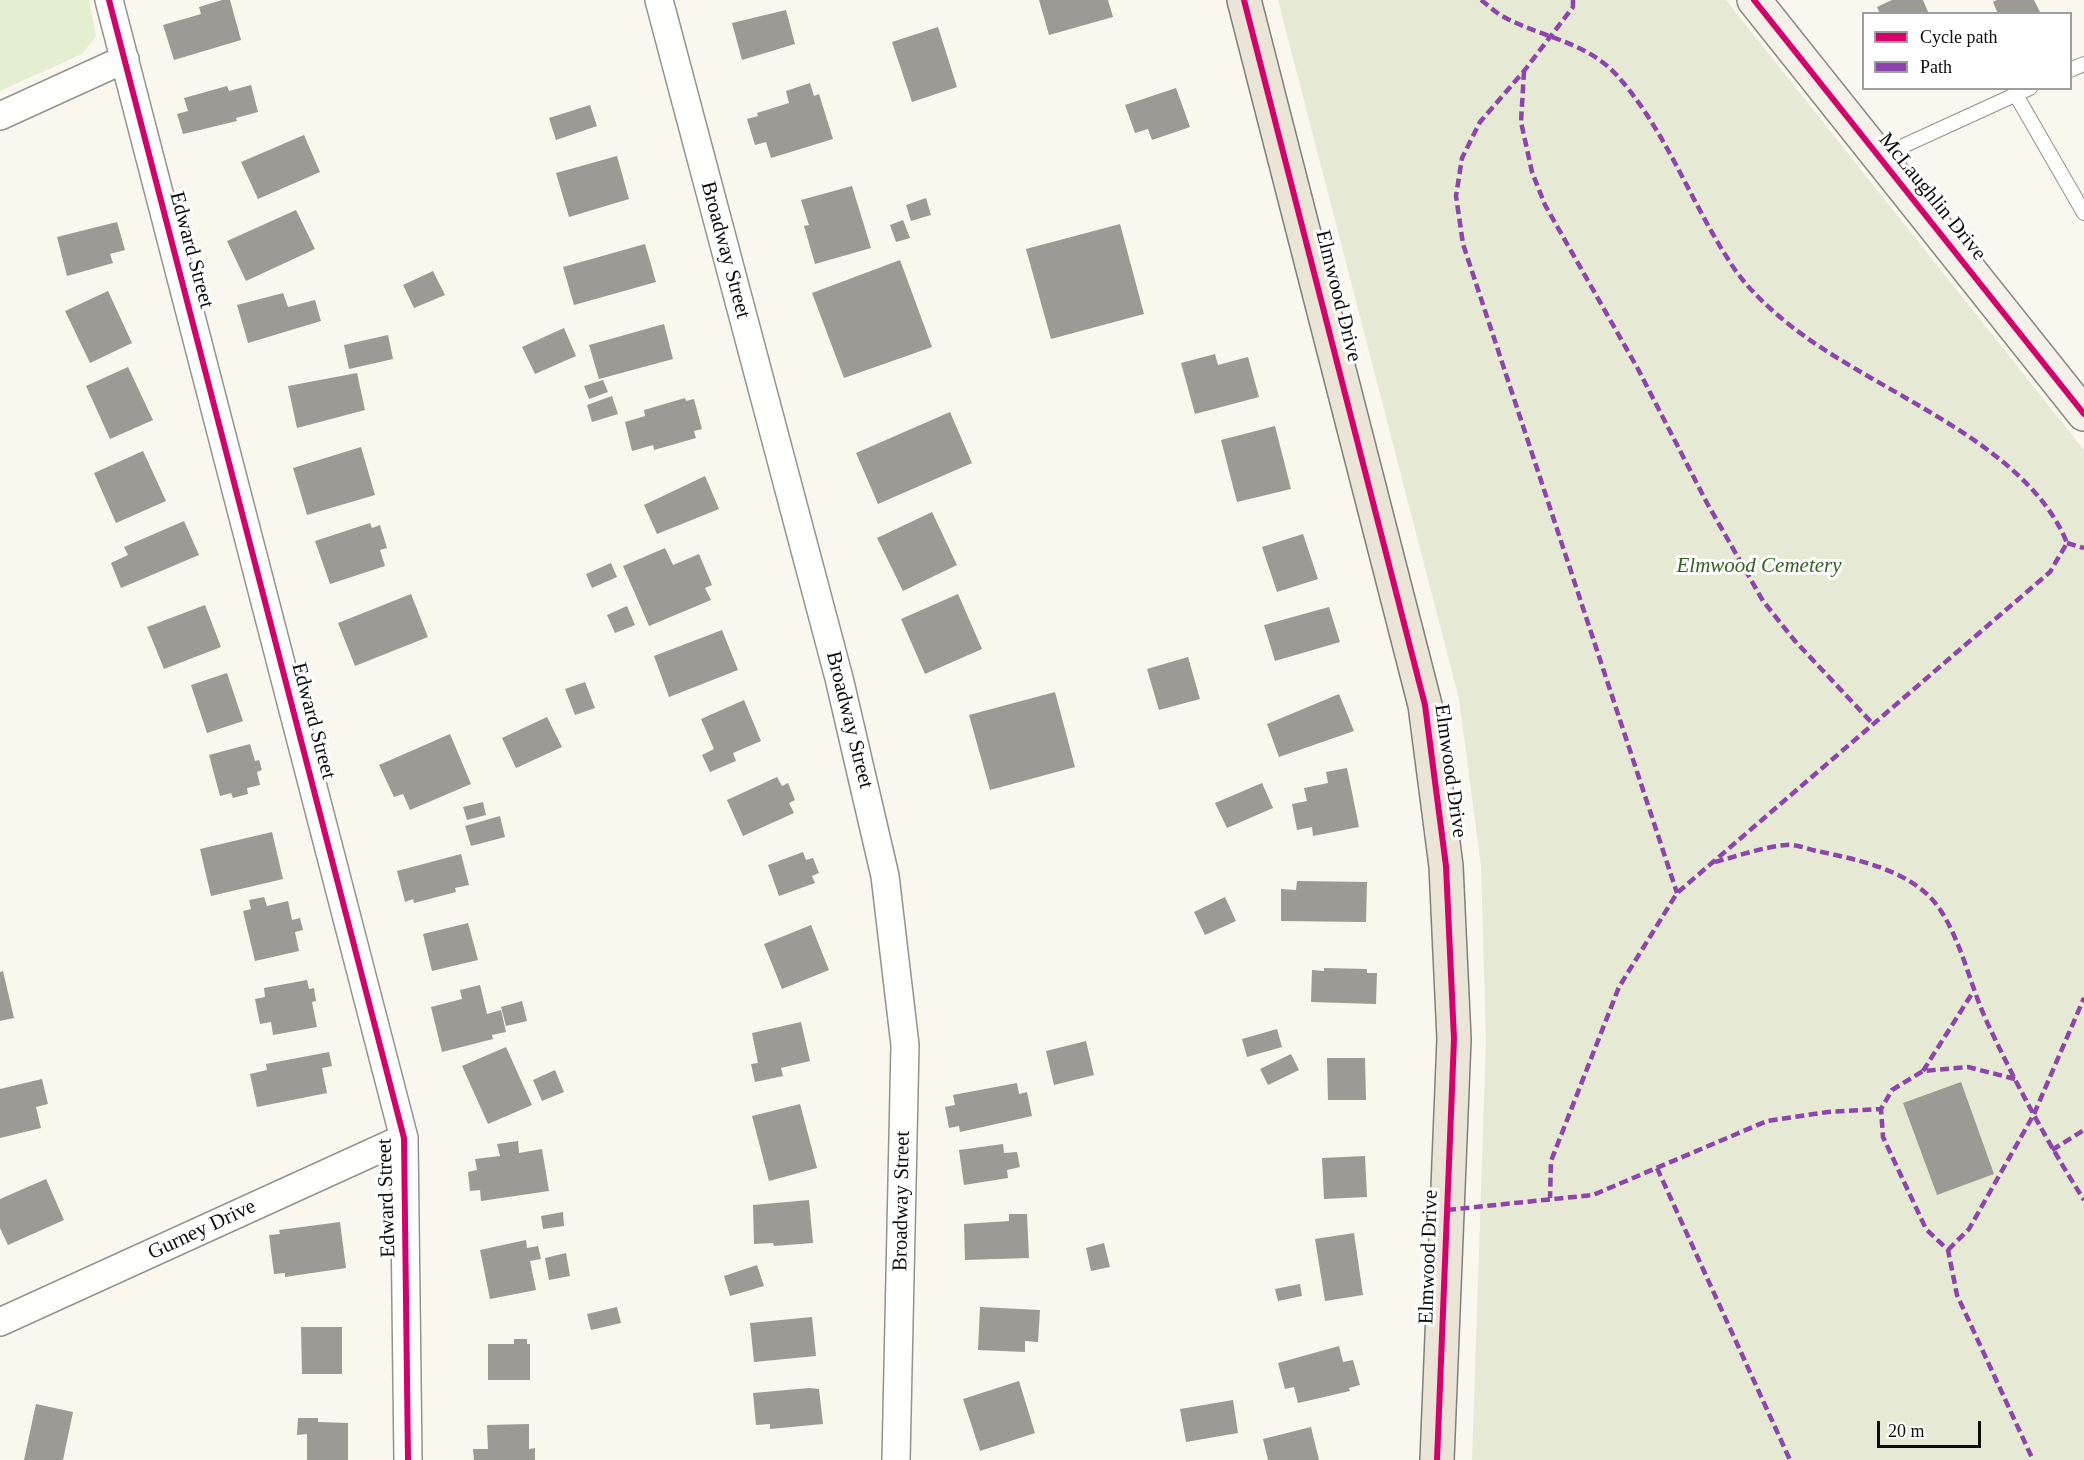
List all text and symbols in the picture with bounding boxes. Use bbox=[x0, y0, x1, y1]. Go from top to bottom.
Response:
legend bbox=[1862, 12, 2072, 90]
text: Cycle path bbox=[1920, 27, 1997, 47]
text: Path bbox=[1920, 57, 1952, 77]
street label: McLaughlin Drive bbox=[1873, 128, 1991, 266]
street label: Broadway Street bbox=[695, 179, 755, 321]
street label: Edward Street bbox=[163, 189, 219, 311]
street label: Elmwood Drive bbox=[1309, 228, 1367, 364]
park label: Elmwood Cemetery bbox=[1676, 553, 1842, 579]
street label: Broadway Street bbox=[820, 649, 878, 791]
street label: Edward Street bbox=[285, 660, 341, 782]
street label: Elmwood Drive bbox=[1428, 703, 1472, 839]
street label: Broadway Street bbox=[888, 1131, 916, 1271]
street label: Edward Street bbox=[372, 1138, 402, 1258]
street label: Elmwood Drive bbox=[1414, 1189, 1444, 1325]
street label: Gurney Drive bbox=[144, 1194, 260, 1266]
scale bar bbox=[1880, 1409, 1984, 1447]
text: 20 m bbox=[1888, 1421, 1925, 1441]

